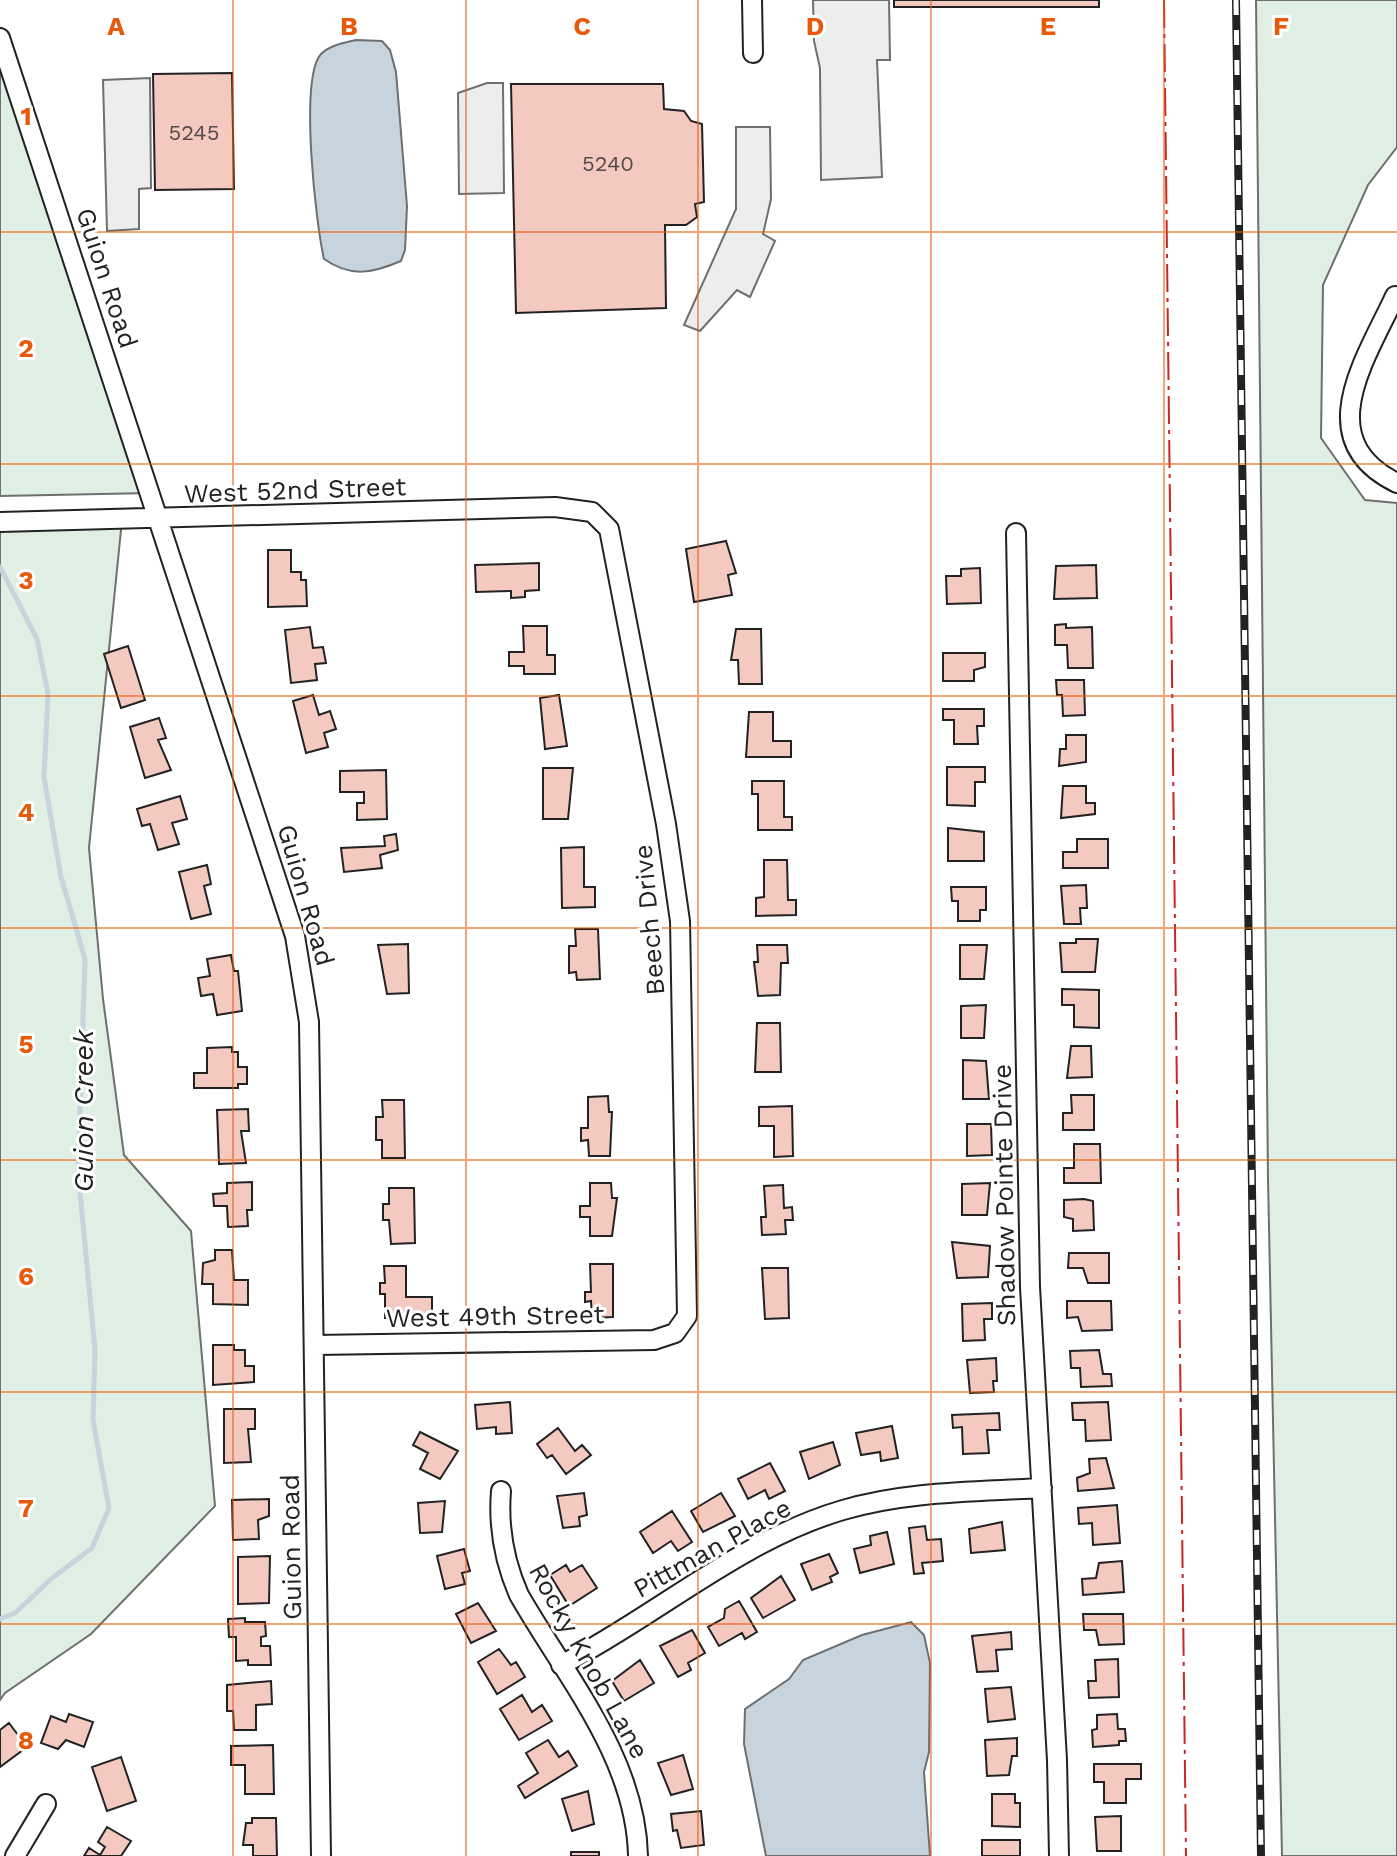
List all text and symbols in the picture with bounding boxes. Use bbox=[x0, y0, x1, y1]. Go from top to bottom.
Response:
text: A bbox=[107, 11, 125, 41]
text: B bbox=[340, 11, 358, 41]
text: C bbox=[573, 11, 591, 41]
text: D bbox=[806, 11, 824, 41]
text: E bbox=[1040, 11, 1056, 41]
text: F bbox=[1273, 11, 1289, 41]
text: 1 bbox=[20, 101, 32, 131]
house number: 5245 bbox=[168, 120, 220, 145]
house number: 5240 bbox=[582, 151, 634, 176]
street label: Guion Road bbox=[70, 204, 144, 352]
text: 2 bbox=[18, 333, 34, 363]
street label: West 52nd Street bbox=[183, 471, 407, 509]
text: 3 bbox=[18, 565, 34, 595]
text: 4 bbox=[18, 797, 35, 827]
street label: Guion Road bbox=[271, 821, 341, 969]
street label: Beech Drive bbox=[627, 843, 671, 997]
text: 5 bbox=[18, 1029, 34, 1059]
water label: Guion Creek bbox=[67, 1029, 100, 1193]
street label: Shadow Pointe Drive bbox=[987, 1064, 1021, 1326]
text: 6 bbox=[18, 1261, 34, 1291]
street label: West 49th Street bbox=[385, 1299, 605, 1333]
street label: Guion Road bbox=[275, 1474, 307, 1620]
street label: Pittman Place bbox=[628, 1492, 796, 1604]
text: 7 bbox=[18, 1493, 34, 1523]
street label: Rocky Knob Lane bbox=[523, 1558, 655, 1764]
text: 8 bbox=[18, 1725, 34, 1755]

